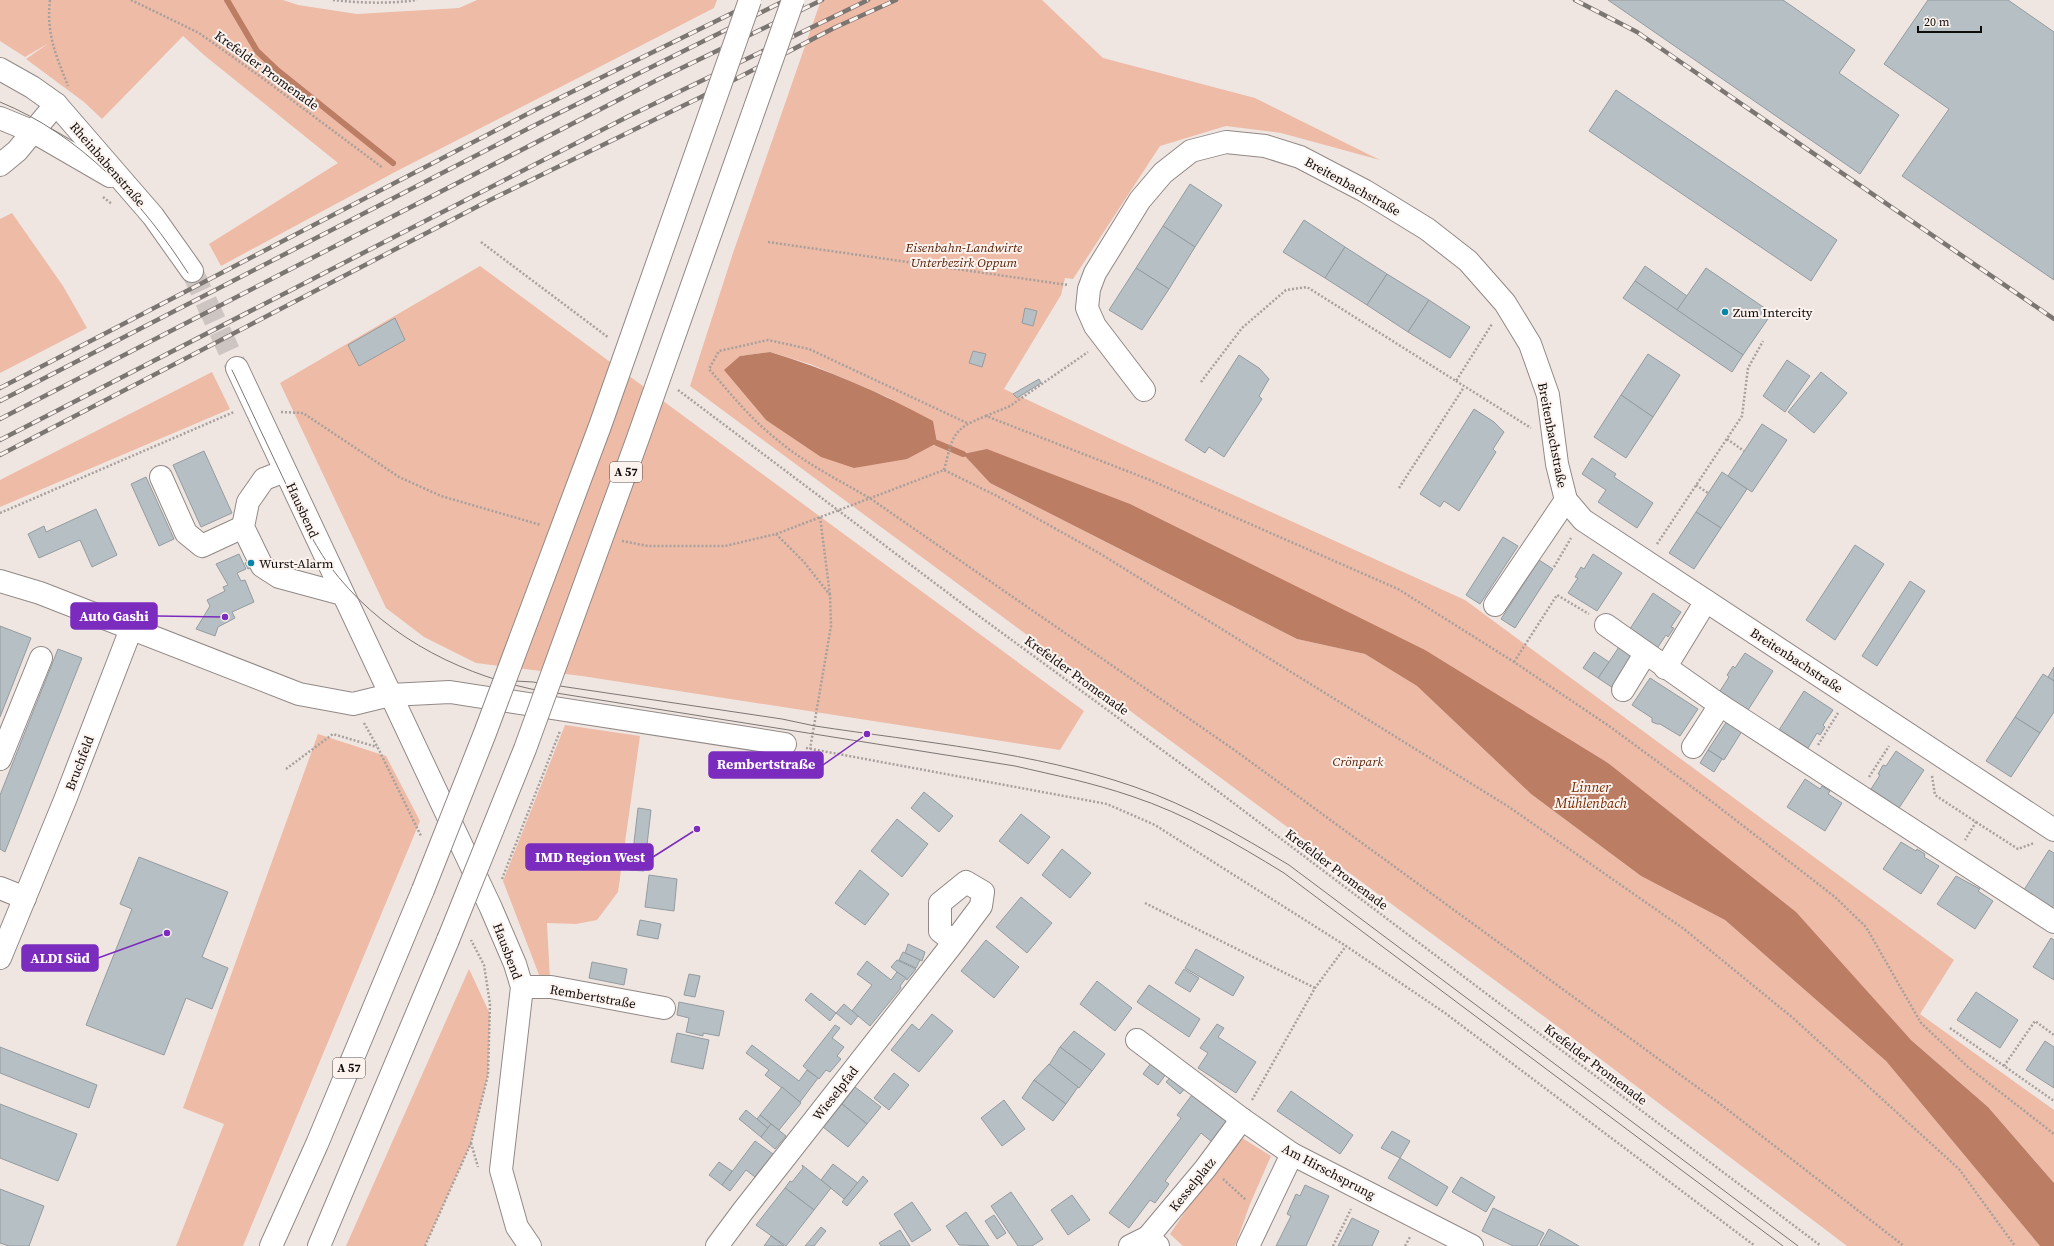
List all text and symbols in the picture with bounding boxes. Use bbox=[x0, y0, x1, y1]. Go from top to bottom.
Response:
scale bar bbox=[1918, 8, 1981, 34]
text: 20 m bbox=[1924, 14, 1950, 30]
street label: Krefelder Promenade bbox=[211, 27, 322, 114]
street label: Rheinbabenstraße bbox=[66, 118, 149, 211]
street label: Breitenbachstraße bbox=[1302, 153, 1404, 220]
park label: Eisenbahn-Landwirte Unterbezirk Oppum bbox=[905, 239, 1023, 271]
place label: Zum Intercity bbox=[1733, 304, 1813, 321]
marker: Zum Intercity bbox=[1720, 307, 1730, 317]
street label: Breitenbachstraße bbox=[1534, 381, 1571, 490]
road number: A 57 bbox=[610, 462, 642, 482]
street label: Hausbend bbox=[282, 480, 323, 541]
place label: Wurst-Alarm bbox=[259, 555, 334, 572]
marker: Wurst-Alarm bbox=[246, 558, 256, 568]
callout: Auto Gashi bbox=[71, 603, 157, 629]
text: Auto Gashi bbox=[79, 606, 149, 626]
street label: Breitenbachstraße bbox=[1747, 624, 1847, 697]
street label: Krefelder Promenade bbox=[1021, 632, 1132, 719]
street label: Bruchfeld bbox=[61, 733, 98, 793]
callout: Rembertstraße bbox=[709, 752, 823, 778]
park label: Crönpark bbox=[1333, 753, 1384, 770]
text: Rembertstraße bbox=[717, 754, 815, 774]
water label: Linner Mühlenbach bbox=[1554, 777, 1628, 813]
street label: Krefelder Promenade bbox=[1282, 825, 1392, 914]
callout: IMD Region West bbox=[526, 844, 653, 870]
text: IMD Region West bbox=[535, 847, 646, 867]
street label: Hausbend bbox=[489, 921, 526, 982]
callout: ALDI Süd bbox=[22, 945, 98, 971]
text: ALDI Süd bbox=[30, 948, 90, 968]
street label: Rembertstraße bbox=[549, 981, 638, 1012]
street label: Krefelder Promenade bbox=[1541, 1020, 1651, 1109]
road number: A 57 bbox=[333, 1058, 365, 1078]
street label: Wieselpfad bbox=[809, 1062, 862, 1124]
street label: Am Hirschsprung bbox=[1279, 1140, 1379, 1203]
street label: Kesselplatz bbox=[1166, 1154, 1219, 1215]

